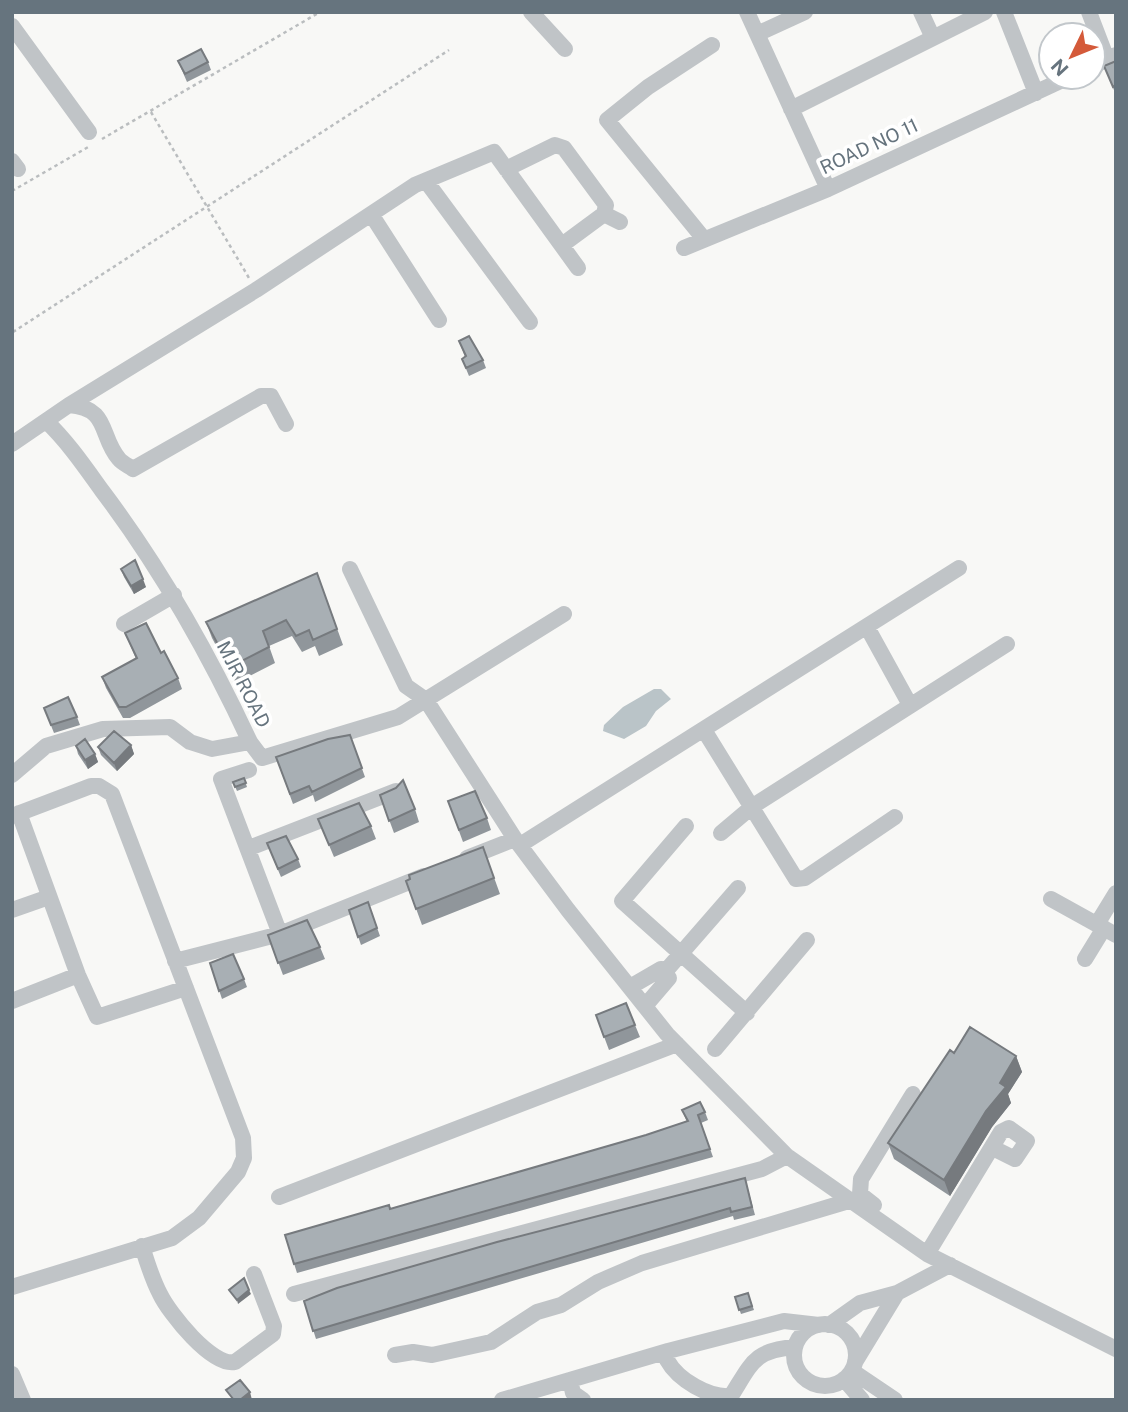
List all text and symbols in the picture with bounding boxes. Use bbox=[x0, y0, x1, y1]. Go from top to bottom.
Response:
north arrow bbox=[1037, 21, 1107, 91]
text: N bbox=[1046, 55, 1073, 81]
street label: ROAD NO 11 bbox=[817, 114, 921, 178]
street label: MJR ROAD bbox=[213, 637, 275, 731]

